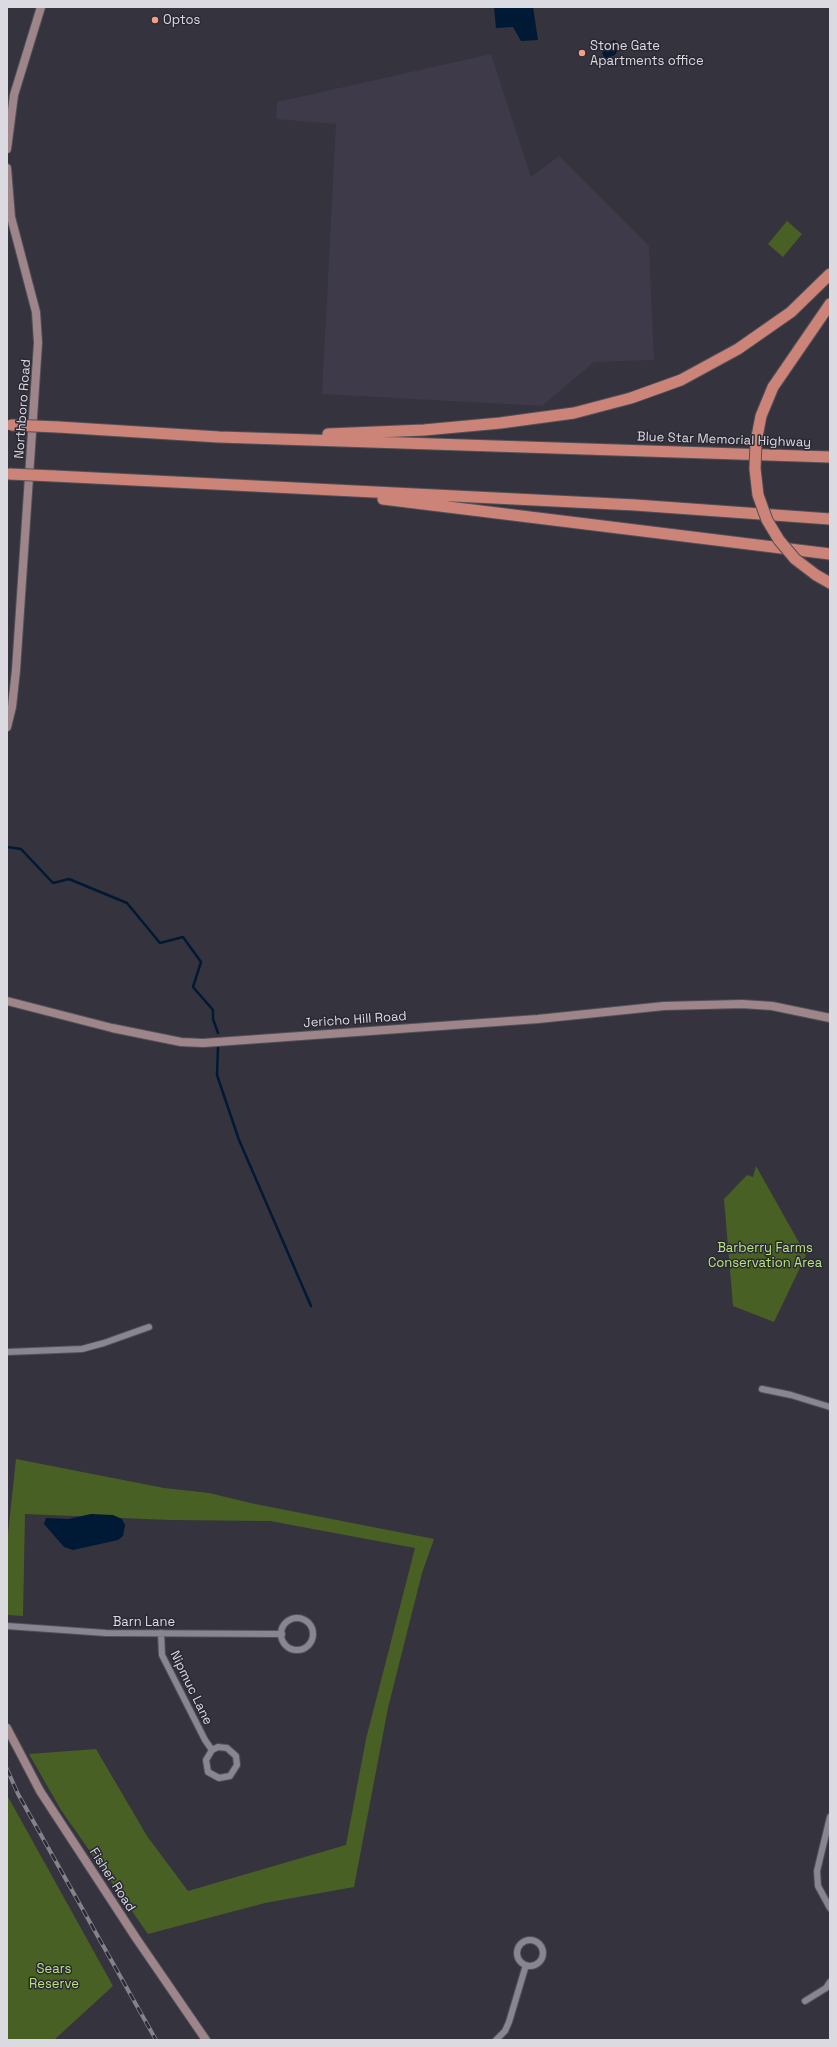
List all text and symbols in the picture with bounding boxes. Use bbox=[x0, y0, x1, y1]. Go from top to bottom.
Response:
place label: Optos bbox=[163, 12, 200, 28]
marker: Optos bbox=[150, 15, 160, 25]
place label: Stone Gate Apartments office bbox=[590, 38, 704, 69]
marker: Stone Gate Apartments office bbox=[577, 48, 587, 58]
street label: Northboro Road bbox=[12, 359, 34, 459]
street label: Blue Star Memorial Highway bbox=[637, 429, 811, 451]
street label: Jericho Hill Road bbox=[303, 1009, 407, 1031]
park label: Barberry Farms Conservation Area bbox=[708, 1240, 822, 1271]
street label: Barn Lane bbox=[113, 1614, 175, 1630]
street label: Nipmuc Lane bbox=[166, 1648, 216, 1728]
street label: Fisher Road bbox=[86, 1845, 138, 1915]
park label: Sears Reserve bbox=[29, 1961, 79, 1992]

